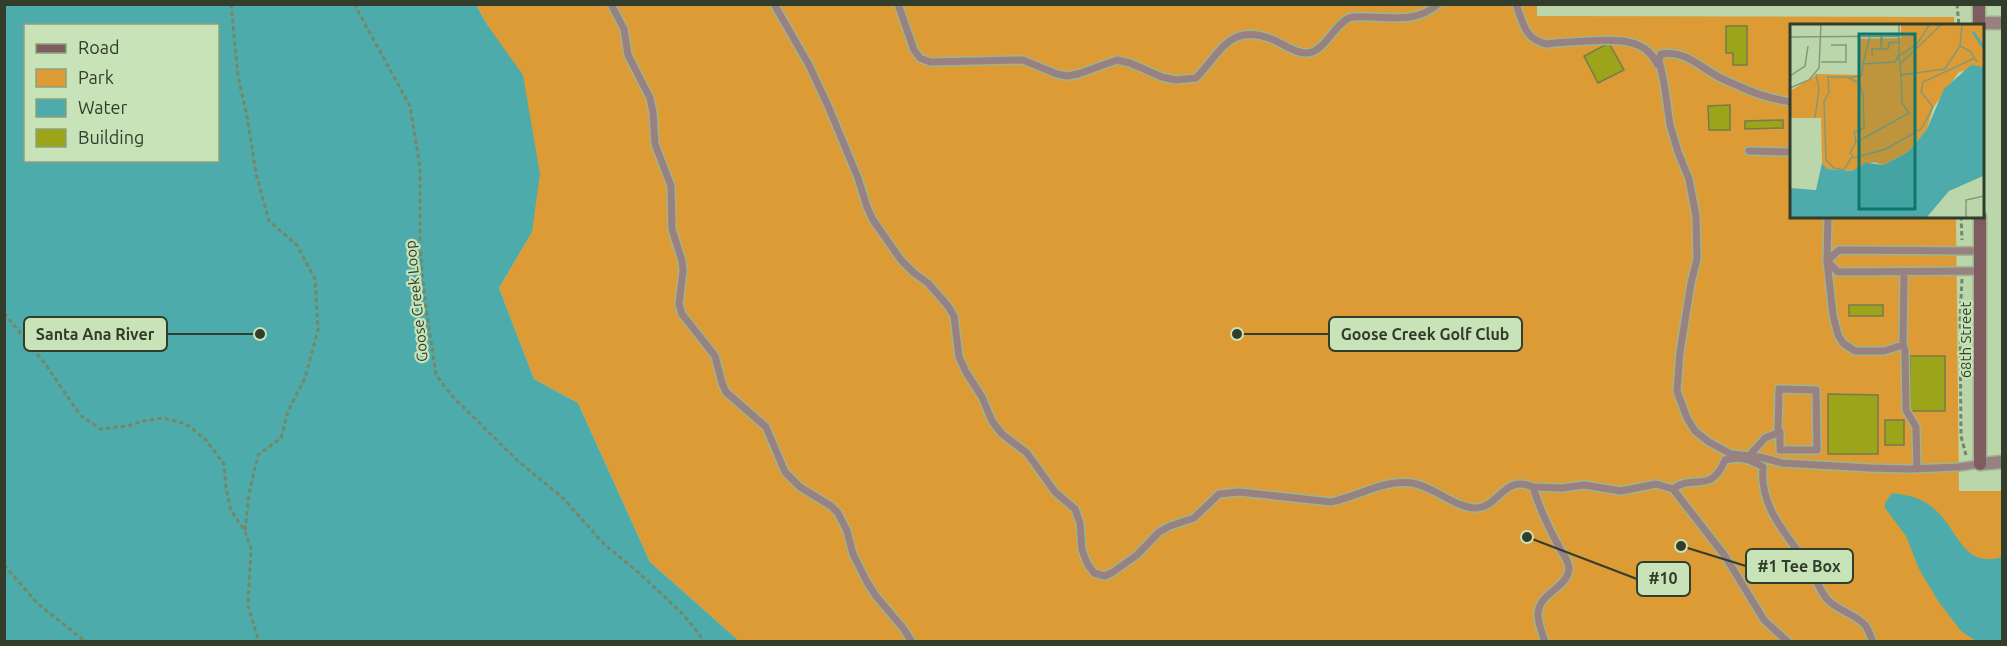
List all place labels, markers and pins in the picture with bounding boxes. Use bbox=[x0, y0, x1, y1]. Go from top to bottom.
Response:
callout: Santa Ana River bbox=[24, 317, 167, 351]
callout: Goose Creek Golf Club bbox=[1329, 317, 1522, 351]
callout: #1 Tee Box bbox=[1746, 549, 1853, 583]
callout: #10 bbox=[1637, 562, 1690, 596]

